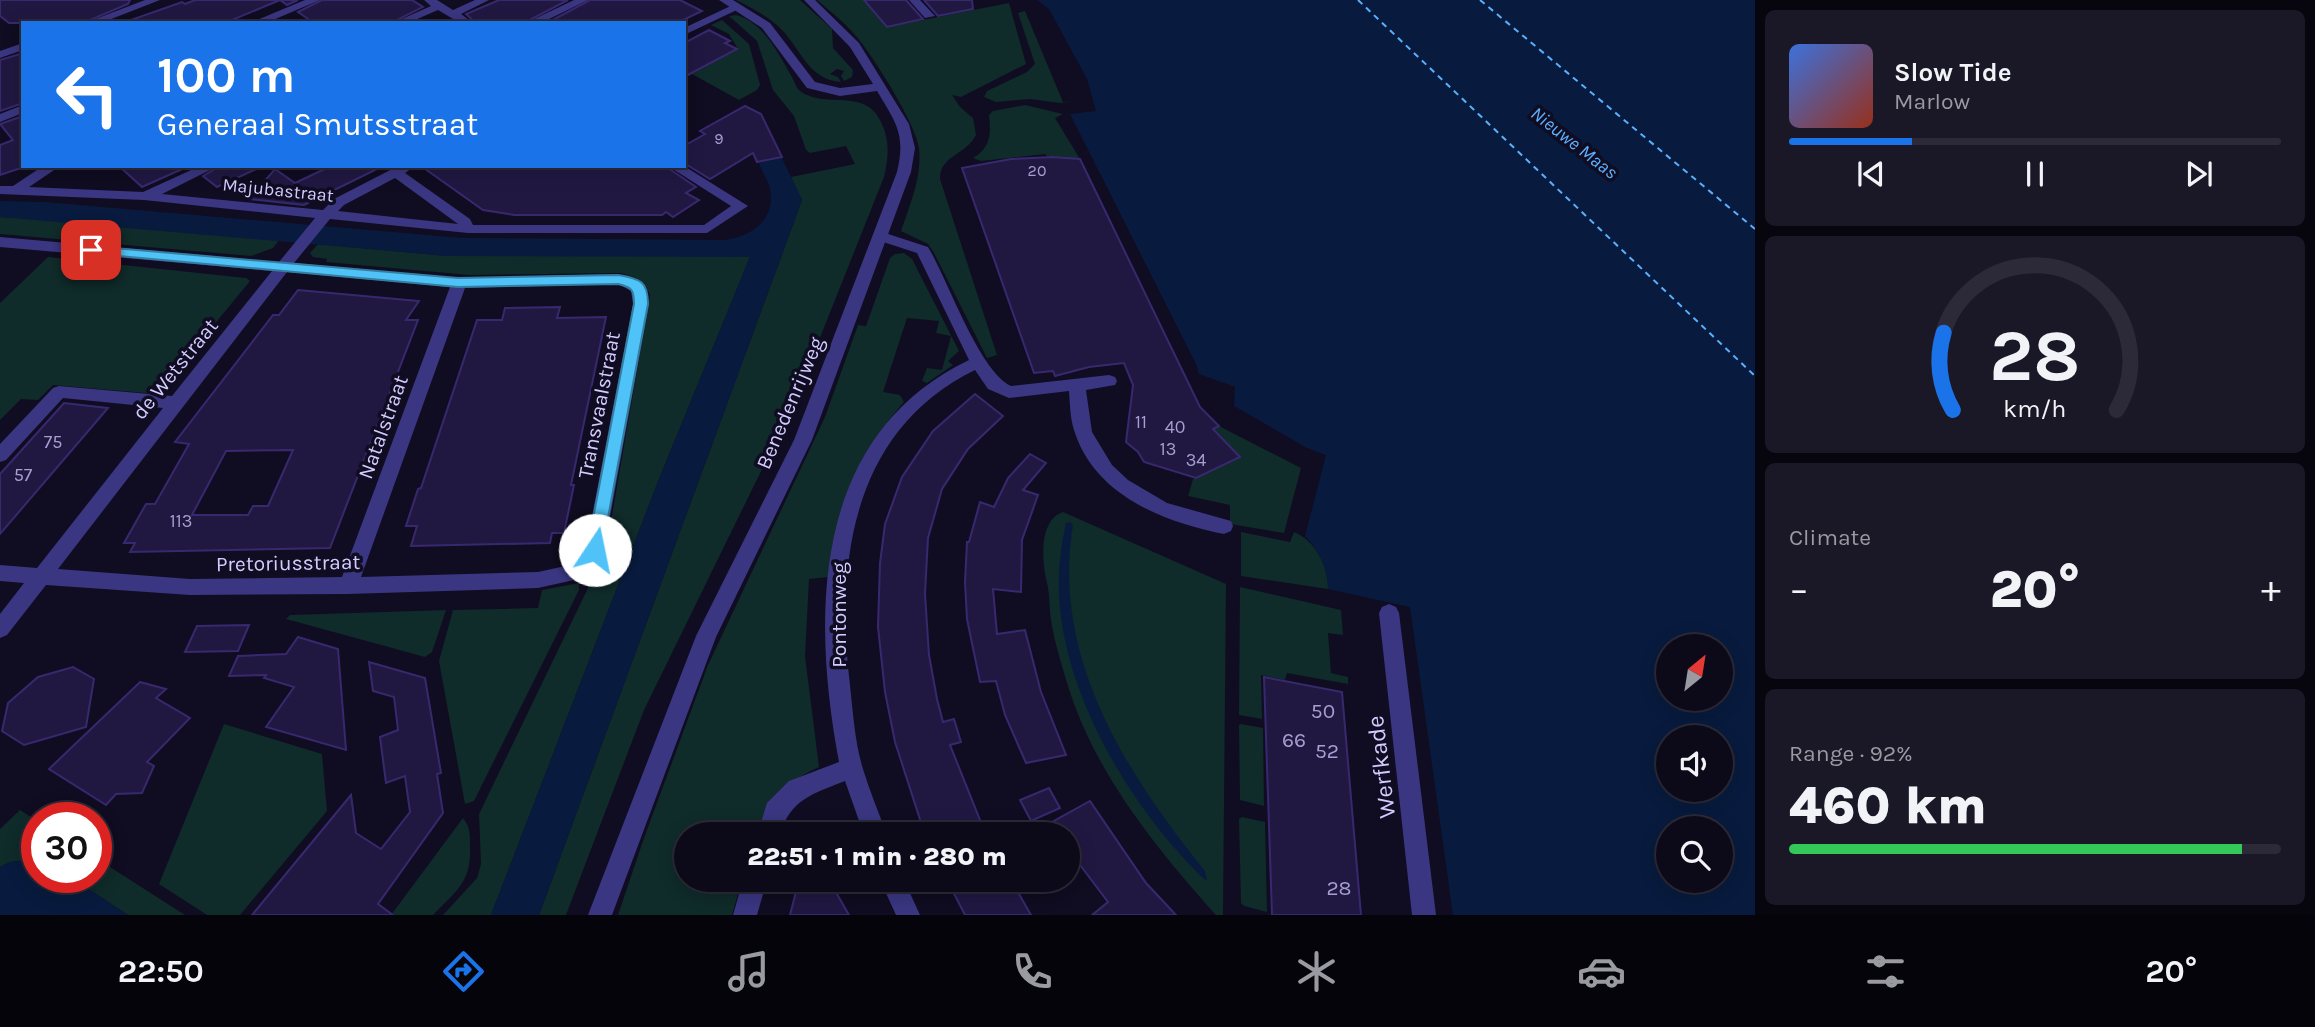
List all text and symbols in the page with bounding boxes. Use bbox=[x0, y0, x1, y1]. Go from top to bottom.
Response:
text: 100 m bbox=[157, 47, 295, 104]
icon: left bbox=[42, 49, 133, 140]
text: Slow Tide bbox=[1894, 57, 2012, 88]
text: Marlow bbox=[1894, 88, 1970, 115]
water label: Nieuwe Maas bbox=[1526, 102, 1622, 184]
text: Generaal Smutsstraat bbox=[157, 106, 478, 143]
house number: 9 bbox=[714, 129, 724, 148]
icon: previous bbox=[1852, 155, 1890, 193]
icon: pause bbox=[2016, 155, 2054, 193]
icon: next bbox=[2180, 155, 2218, 193]
house number: 20 bbox=[1028, 161, 1046, 180]
street label: Majubastraat bbox=[221, 173, 335, 207]
pin bbox=[61, 220, 121, 280]
icon: arrive bbox=[72, 231, 110, 269]
street label: de Wetstraat bbox=[127, 314, 223, 424]
text: 28 bbox=[1989, 314, 2081, 399]
street label: Transvaalstraat bbox=[573, 330, 625, 480]
street label: Benedenrijweg bbox=[751, 333, 829, 473]
street label: Natalstraat bbox=[353, 372, 413, 482]
text: km/h bbox=[2003, 394, 2067, 423]
house number: 11 bbox=[1135, 411, 1147, 433]
house number: 40 bbox=[1165, 416, 1185, 438]
house number: 75 bbox=[44, 431, 62, 453]
house number: 13 bbox=[1160, 438, 1176, 460]
house number: 34 bbox=[1186, 449, 1206, 471]
house number: 57 bbox=[14, 464, 33, 486]
house number: 113 bbox=[170, 510, 192, 532]
position arrow bbox=[558, 513, 632, 587]
text: Climate bbox=[1789, 524, 1871, 551]
street label: Pretoriusstraat bbox=[216, 550, 361, 576]
text: 20° bbox=[1990, 559, 2080, 620]
street label: Pontonweg bbox=[827, 562, 851, 668]
text: − bbox=[1789, 567, 1809, 612]
text: + bbox=[2261, 567, 2281, 612]
north arrow bbox=[1656, 634, 1732, 710]
map controls bbox=[1656, 634, 1733, 893]
house number: 50 bbox=[1311, 699, 1335, 723]
street label: Werfkade bbox=[1361, 714, 1401, 820]
button: sound bbox=[1656, 725, 1733, 802]
house number: 66 bbox=[1282, 728, 1306, 752]
house number: 52 bbox=[1315, 739, 1339, 763]
text: Range · 92% bbox=[1789, 740, 1913, 767]
text: 460 km bbox=[1789, 775, 1987, 836]
speed limit sign: 30 bbox=[21, 802, 112, 893]
button: search bbox=[1656, 816, 1733, 893]
text: 22:51 · 1 min · 280 m bbox=[747, 841, 1007, 872]
house number: 28 bbox=[1326, 876, 1352, 900]
icon: directions bbox=[439, 947, 488, 996]
icon: music bbox=[724, 947, 773, 996]
icon: phone bbox=[1008, 947, 1057, 996]
icon: climate bbox=[1292, 947, 1341, 996]
icon: car bbox=[1577, 947, 1626, 996]
icon: filters bbox=[1861, 947, 1910, 996]
text: 22:50 bbox=[118, 953, 204, 990]
text: 20° bbox=[2145, 953, 2197, 990]

